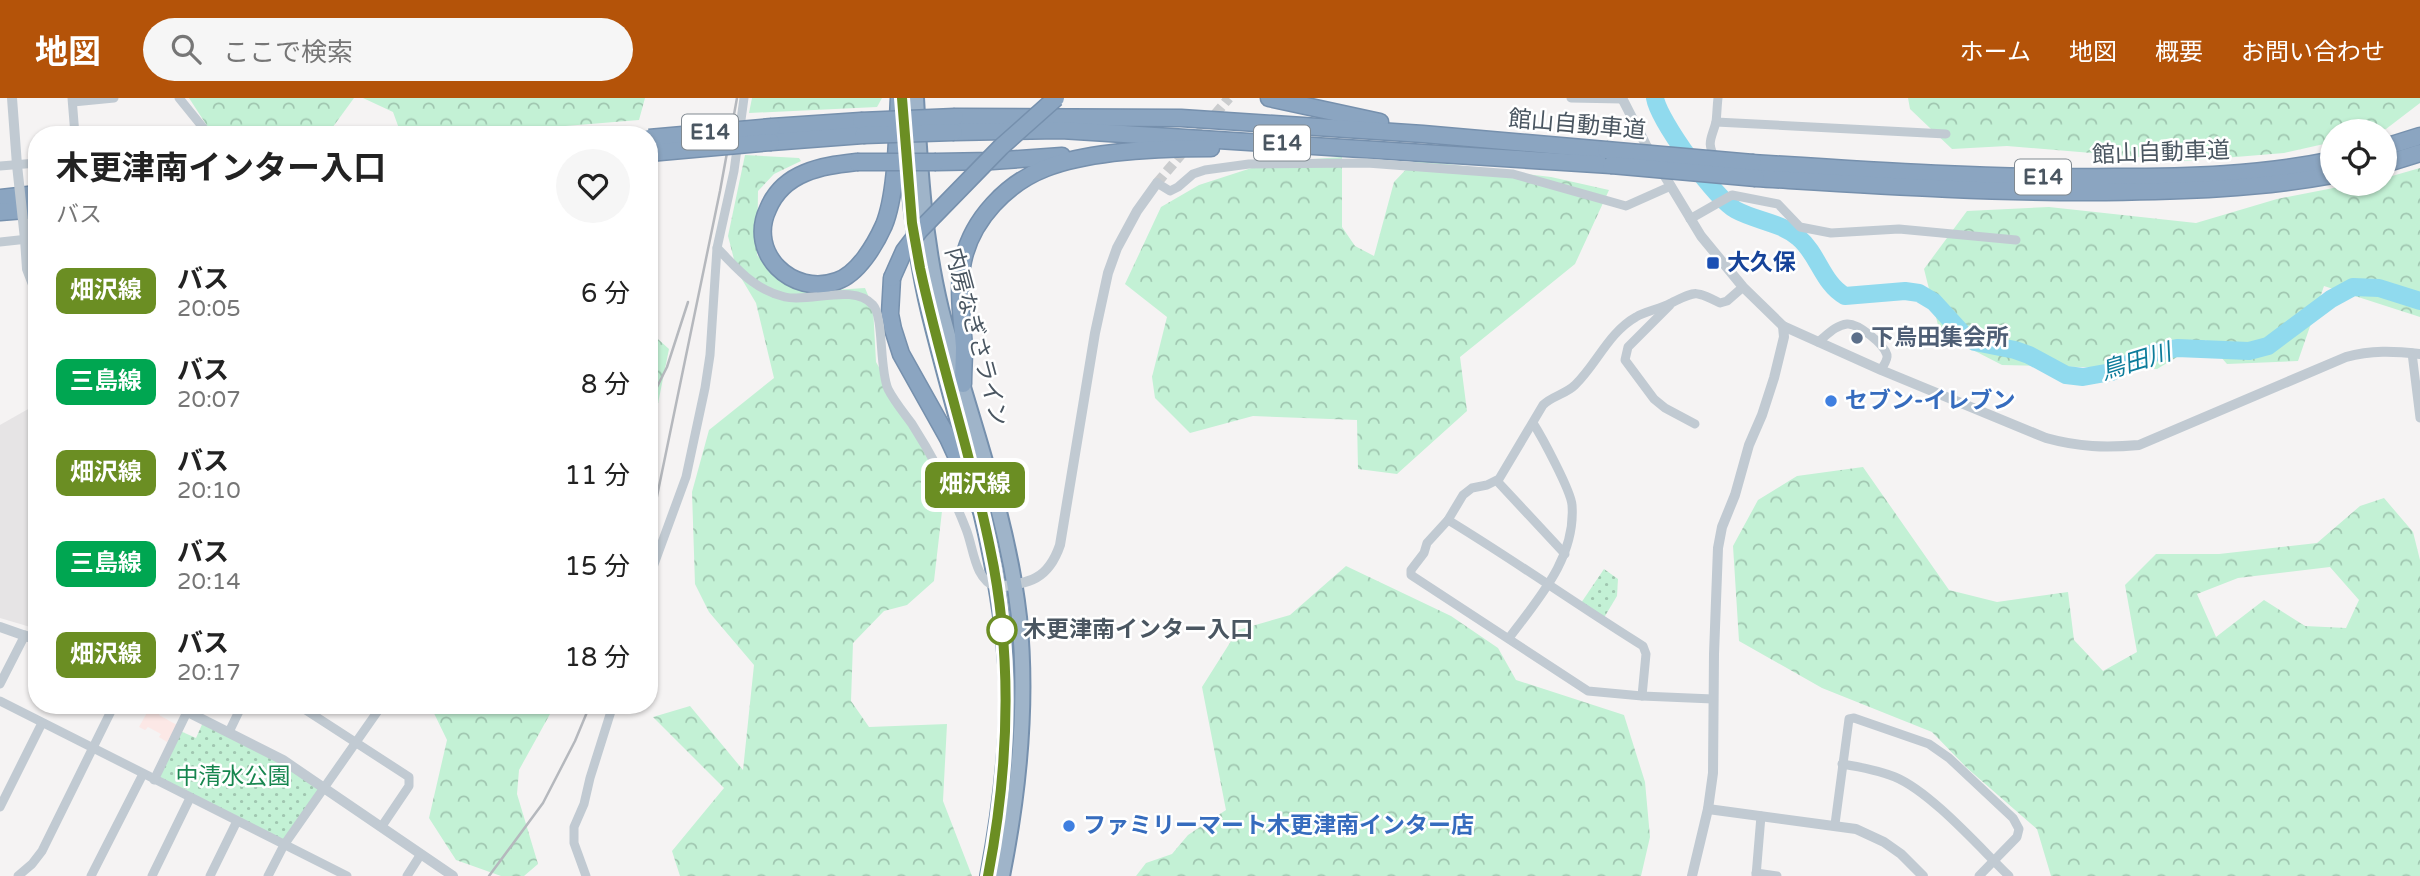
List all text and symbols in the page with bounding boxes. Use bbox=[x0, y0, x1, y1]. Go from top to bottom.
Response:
search box bbox=[143, 18, 633, 81]
icon: search bbox=[167, 30, 205, 68]
text: 地図 bbox=[35, 33, 101, 72]
text: ここで検索 bbox=[223, 37, 353, 68]
text: ホーム bbox=[1960, 38, 2031, 67]
text: 地図 bbox=[2069, 38, 2117, 67]
text: 概要 bbox=[2155, 38, 2203, 67]
text: お問い合わせ bbox=[2241, 38, 2385, 67]
street label: 館山自動車道 bbox=[1507, 105, 1647, 145]
road number: E14 bbox=[682, 114, 738, 150]
map controls bbox=[2320, 119, 2397, 196]
button: locate bbox=[2320, 119, 2397, 196]
road number: E14 bbox=[1254, 126, 1310, 160]
street label: 館山自動車道 bbox=[2092, 137, 2230, 169]
text: 木更津南インター入口 bbox=[56, 149, 386, 188]
button: heart bbox=[556, 149, 630, 223]
road number: E14 bbox=[2015, 160, 2071, 194]
text: バス bbox=[56, 201, 102, 229]
street label: 内房なぎさライン bbox=[939, 245, 1013, 429]
place label: 大久保 bbox=[1727, 249, 1796, 277]
marker: 大久保 bbox=[1705, 255, 1721, 271]
text: バス bbox=[177, 264, 229, 295]
text: 畑沢線 bbox=[70, 276, 142, 305]
text: 6 分 bbox=[581, 278, 630, 309]
text: 20:05 bbox=[177, 295, 241, 323]
place label: 下烏田集会所 bbox=[1871, 324, 2009, 352]
marker: 下烏田集会所 bbox=[1849, 330, 1865, 346]
water label: 鳥田川 bbox=[2097, 337, 2178, 386]
text: バス bbox=[177, 355, 229, 386]
text: 三島線 bbox=[70, 367, 142, 396]
text: 8 分 bbox=[581, 369, 630, 400]
text: 20:07 bbox=[177, 386, 241, 414]
place label: セブン-イレブン bbox=[1845, 387, 2015, 415]
marker: セブン-イレブン bbox=[1823, 393, 1839, 409]
text: バス bbox=[177, 446, 229, 477]
text: 畑沢線 bbox=[70, 458, 142, 487]
text: 11 分 bbox=[565, 460, 630, 491]
line badge: 畑沢線 bbox=[935, 462, 1015, 508]
text: 畑沢線 bbox=[939, 470, 1011, 499]
text: 20:10 bbox=[177, 477, 241, 505]
text: バス bbox=[177, 537, 229, 568]
text: 三島線 bbox=[70, 549, 142, 578]
text: 15 分 bbox=[565, 551, 630, 582]
text: 20:14 bbox=[177, 568, 241, 596]
marker: 木更津南インター入口 bbox=[987, 615, 1017, 645]
place label: 木更津南インター入口 bbox=[1023, 616, 1253, 644]
text: バス bbox=[177, 628, 229, 659]
text: 畑沢線 bbox=[70, 640, 142, 669]
text: 18 分 bbox=[565, 642, 630, 673]
text: 20:17 bbox=[177, 659, 241, 687]
park label: 中清水公園 bbox=[176, 763, 291, 791]
place label: ファミリーマート木更津南インター店 bbox=[1083, 812, 1474, 840]
marker: ファミリーマート木更津南インター店 bbox=[1061, 818, 1077, 834]

